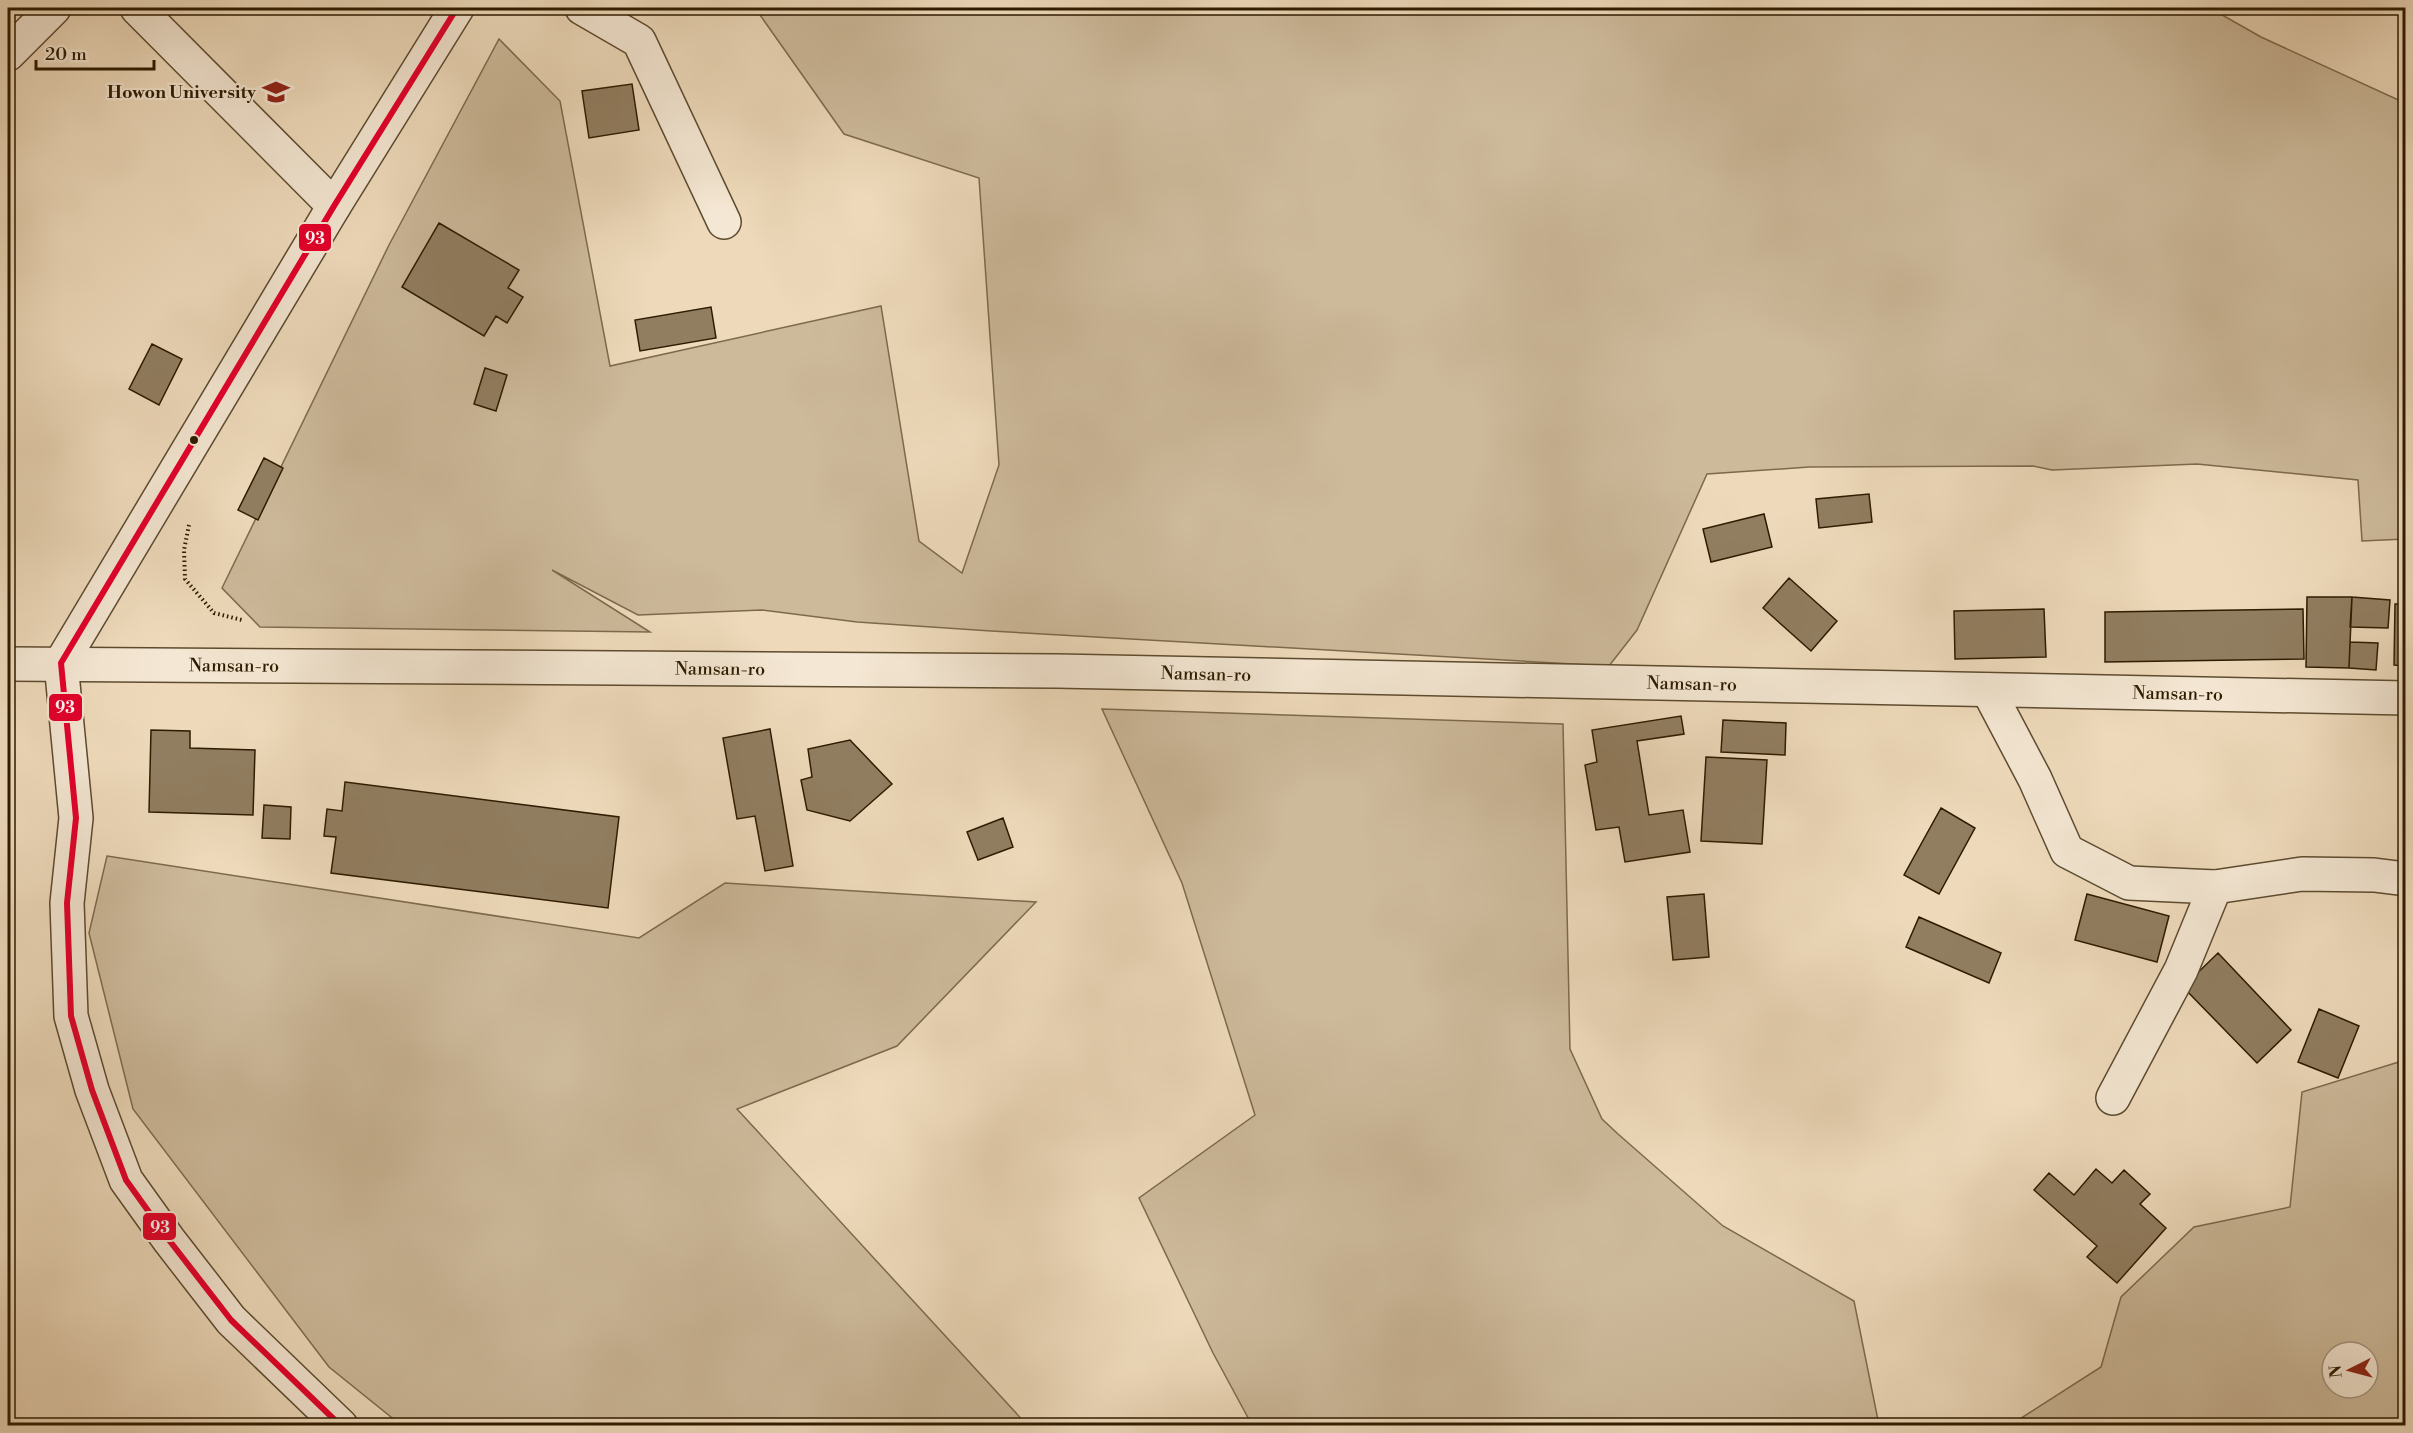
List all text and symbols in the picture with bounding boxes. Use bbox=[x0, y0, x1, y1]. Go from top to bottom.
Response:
scale bar bbox=[36, 33, 154, 71]
text: 20 m bbox=[45, 43, 87, 66]
school or university icon: Howon University bbox=[261, 77, 291, 107]
place label: Howon University bbox=[107, 81, 257, 104]
line badge: 93 bbox=[298, 223, 332, 252]
text: 93 bbox=[305, 229, 325, 249]
unlabelled marker bbox=[188, 434, 200, 446]
street label: Namsan-ro bbox=[189, 654, 279, 678]
street label: Namsan-ro bbox=[675, 657, 765, 681]
street label: Namsan-ro bbox=[1160, 662, 1251, 687]
street label: Namsan-ro bbox=[1646, 672, 1737, 697]
street label: Namsan-ro bbox=[2132, 682, 2223, 706]
line badge: 93 bbox=[48, 693, 83, 722]
text: 93 bbox=[55, 698, 75, 718]
line badge: 93 bbox=[142, 1212, 177, 1241]
text: 93 bbox=[150, 1218, 170, 1238]
north arrow bbox=[2320, 1340, 2380, 1400]
text: N bbox=[2325, 1364, 2347, 1379]

